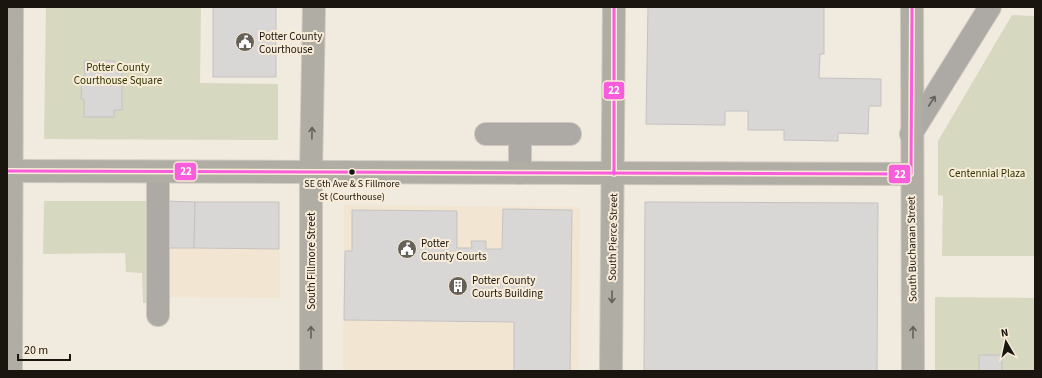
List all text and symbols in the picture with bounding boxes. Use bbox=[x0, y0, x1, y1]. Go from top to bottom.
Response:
place label: Potter County Courthouse bbox=[259, 29, 322, 57]
public building icon: Potter County Courthouse bbox=[234, 31, 256, 53]
park label: Potter County Courthouse Square bbox=[74, 60, 163, 88]
line badge: 22 bbox=[603, 81, 625, 100]
text: 22 bbox=[608, 83, 620, 98]
one-way arrow bbox=[928, 96, 936, 107]
one-way arrow bbox=[308, 127, 316, 140]
line badge: 22 bbox=[174, 162, 197, 181]
text: 22 bbox=[180, 164, 192, 179]
line badge: 22 bbox=[888, 164, 911, 184]
park label: Centennial Plaza bbox=[949, 166, 1025, 181]
marker: SE 6th Ave & S Fillmore St (Courthouse) bbox=[347, 167, 357, 177]
text: 22 bbox=[894, 167, 906, 182]
place label: SE 6th Ave & S Fillmore St (Courthouse) bbox=[304, 177, 400, 204]
street label: South Pierce Street bbox=[605, 193, 621, 281]
street label: South Buchanan Street bbox=[904, 196, 920, 302]
street label: South Fillmore Street bbox=[304, 212, 319, 310]
place label: Potter County Courts bbox=[421, 236, 487, 264]
public building icon: Potter County Courts bbox=[396, 238, 418, 260]
place label: Potter County Courts Building bbox=[472, 273, 543, 301]
building icon: Potter County Courts Building bbox=[447, 275, 469, 297]
one-way arrow bbox=[608, 290, 616, 303]
north arrow bbox=[986, 322, 1026, 362]
text: N bbox=[1000, 325, 1009, 341]
one-way arrow bbox=[307, 326, 315, 339]
one-way arrow bbox=[909, 326, 917, 339]
scale bar bbox=[18, 336, 70, 362]
text: 20 m bbox=[24, 342, 48, 359]

